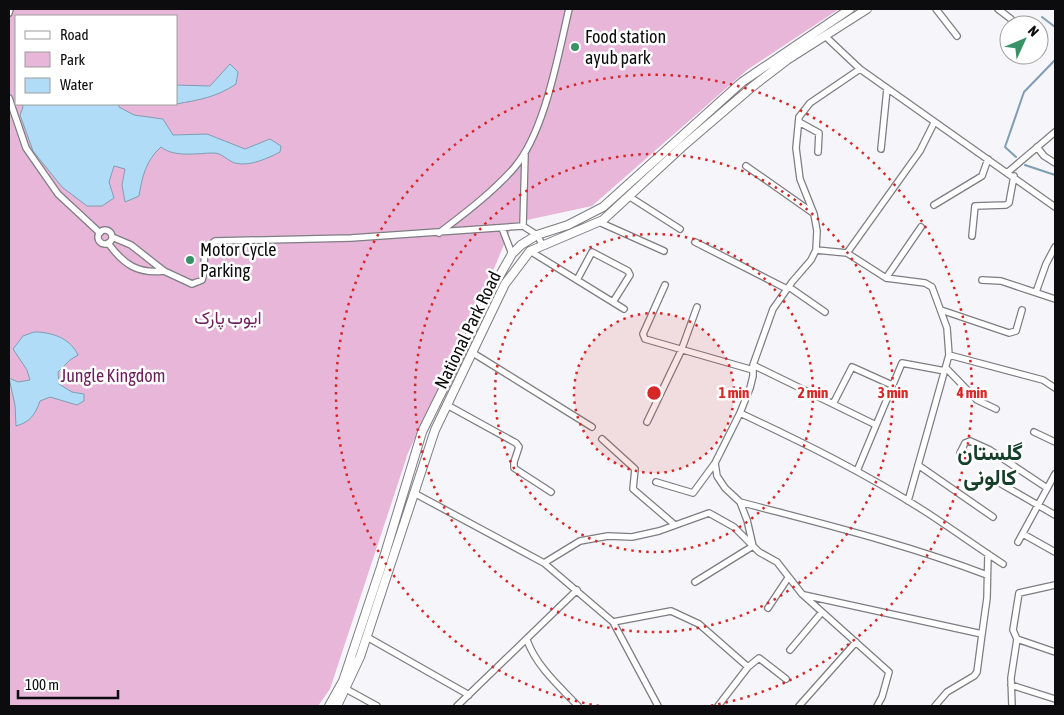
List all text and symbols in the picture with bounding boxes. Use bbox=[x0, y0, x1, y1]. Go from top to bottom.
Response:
legend bbox=[15, 15, 178, 105]
north arrow bbox=[999, 15, 1049, 65]
text: N bbox=[1025, 22, 1042, 39]
text: Road bbox=[60, 26, 89, 43]
place label: Food station ayub park bbox=[585, 26, 666, 68]
marker: Food station ayub park bbox=[569, 41, 581, 53]
text: Park bbox=[60, 51, 85, 68]
text: Water bbox=[60, 76, 93, 93]
place label: Motor Cycle Parking bbox=[200, 239, 277, 281]
marker: Motor Cycle Parking bbox=[184, 254, 196, 266]
street label: National Park Road bbox=[430, 268, 505, 392]
park label: ایوب پارک bbox=[194, 307, 262, 330]
park label: Jungle Kingdom bbox=[60, 365, 166, 386]
centre of rings bbox=[645, 384, 663, 402]
text: 1 min bbox=[719, 384, 749, 401]
text: 2 min bbox=[798, 384, 828, 401]
text: 3 min bbox=[878, 384, 908, 401]
text: 4 min bbox=[956, 384, 987, 401]
district label: گلستان کالونی bbox=[957, 439, 1023, 491]
scale bar bbox=[18, 668, 118, 700]
text: 100 m bbox=[25, 676, 59, 693]

